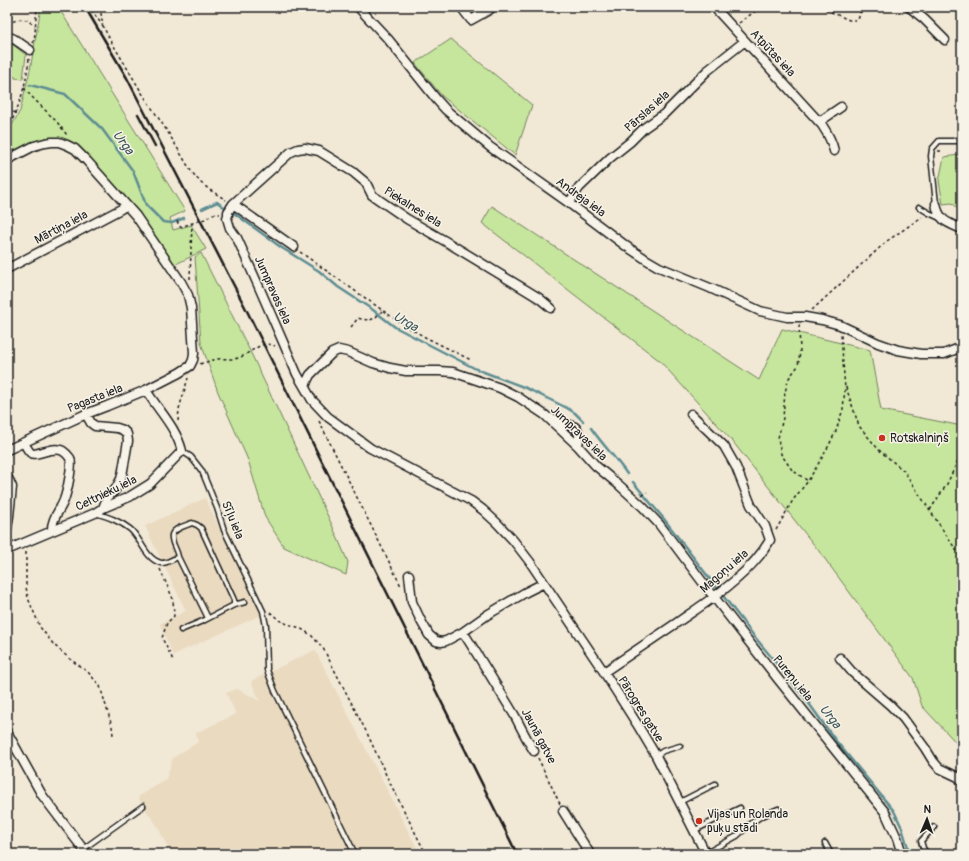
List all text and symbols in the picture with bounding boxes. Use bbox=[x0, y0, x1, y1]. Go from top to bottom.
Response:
street label: Atpūtas iela bbox=[747, 27, 799, 80]
street label: Pārslas iela bbox=[622, 87, 673, 135]
water label: Urga bbox=[109, 127, 138, 159]
street label: Andreja iela bbox=[553, 174, 609, 221]
street label: Piekalnes iela bbox=[381, 184, 445, 231]
street label: Mārtiņa iela bbox=[32, 207, 91, 248]
street label: Jumpravas iela bbox=[251, 254, 294, 327]
water label: Urga bbox=[390, 308, 422, 336]
street label: Pagasta iela bbox=[65, 380, 125, 416]
street label: Jumpravas iela bbox=[547, 403, 610, 464]
place label: Rotskalniņš bbox=[890, 431, 949, 446]
marker: Rotskalniņš bbox=[877, 433, 887, 443]
street label: Celtnieku iela bbox=[73, 472, 140, 515]
street label: Sīļu iela bbox=[218, 499, 247, 542]
street label: Magoņu iela bbox=[697, 546, 752, 596]
street label: Pureņu iela bbox=[769, 652, 816, 705]
street label: Pārogres gatve bbox=[614, 674, 667, 745]
water label: Urga bbox=[816, 702, 845, 732]
street label: Jaunā gatve bbox=[518, 706, 559, 766]
north arrow bbox=[907, 799, 947, 839]
text: N bbox=[923, 803, 932, 816]
place label: Vijas un Rolanda puķu stādi bbox=[707, 807, 788, 836]
marker: Vijas un Rolanda puķu stādi bbox=[694, 816, 704, 826]

